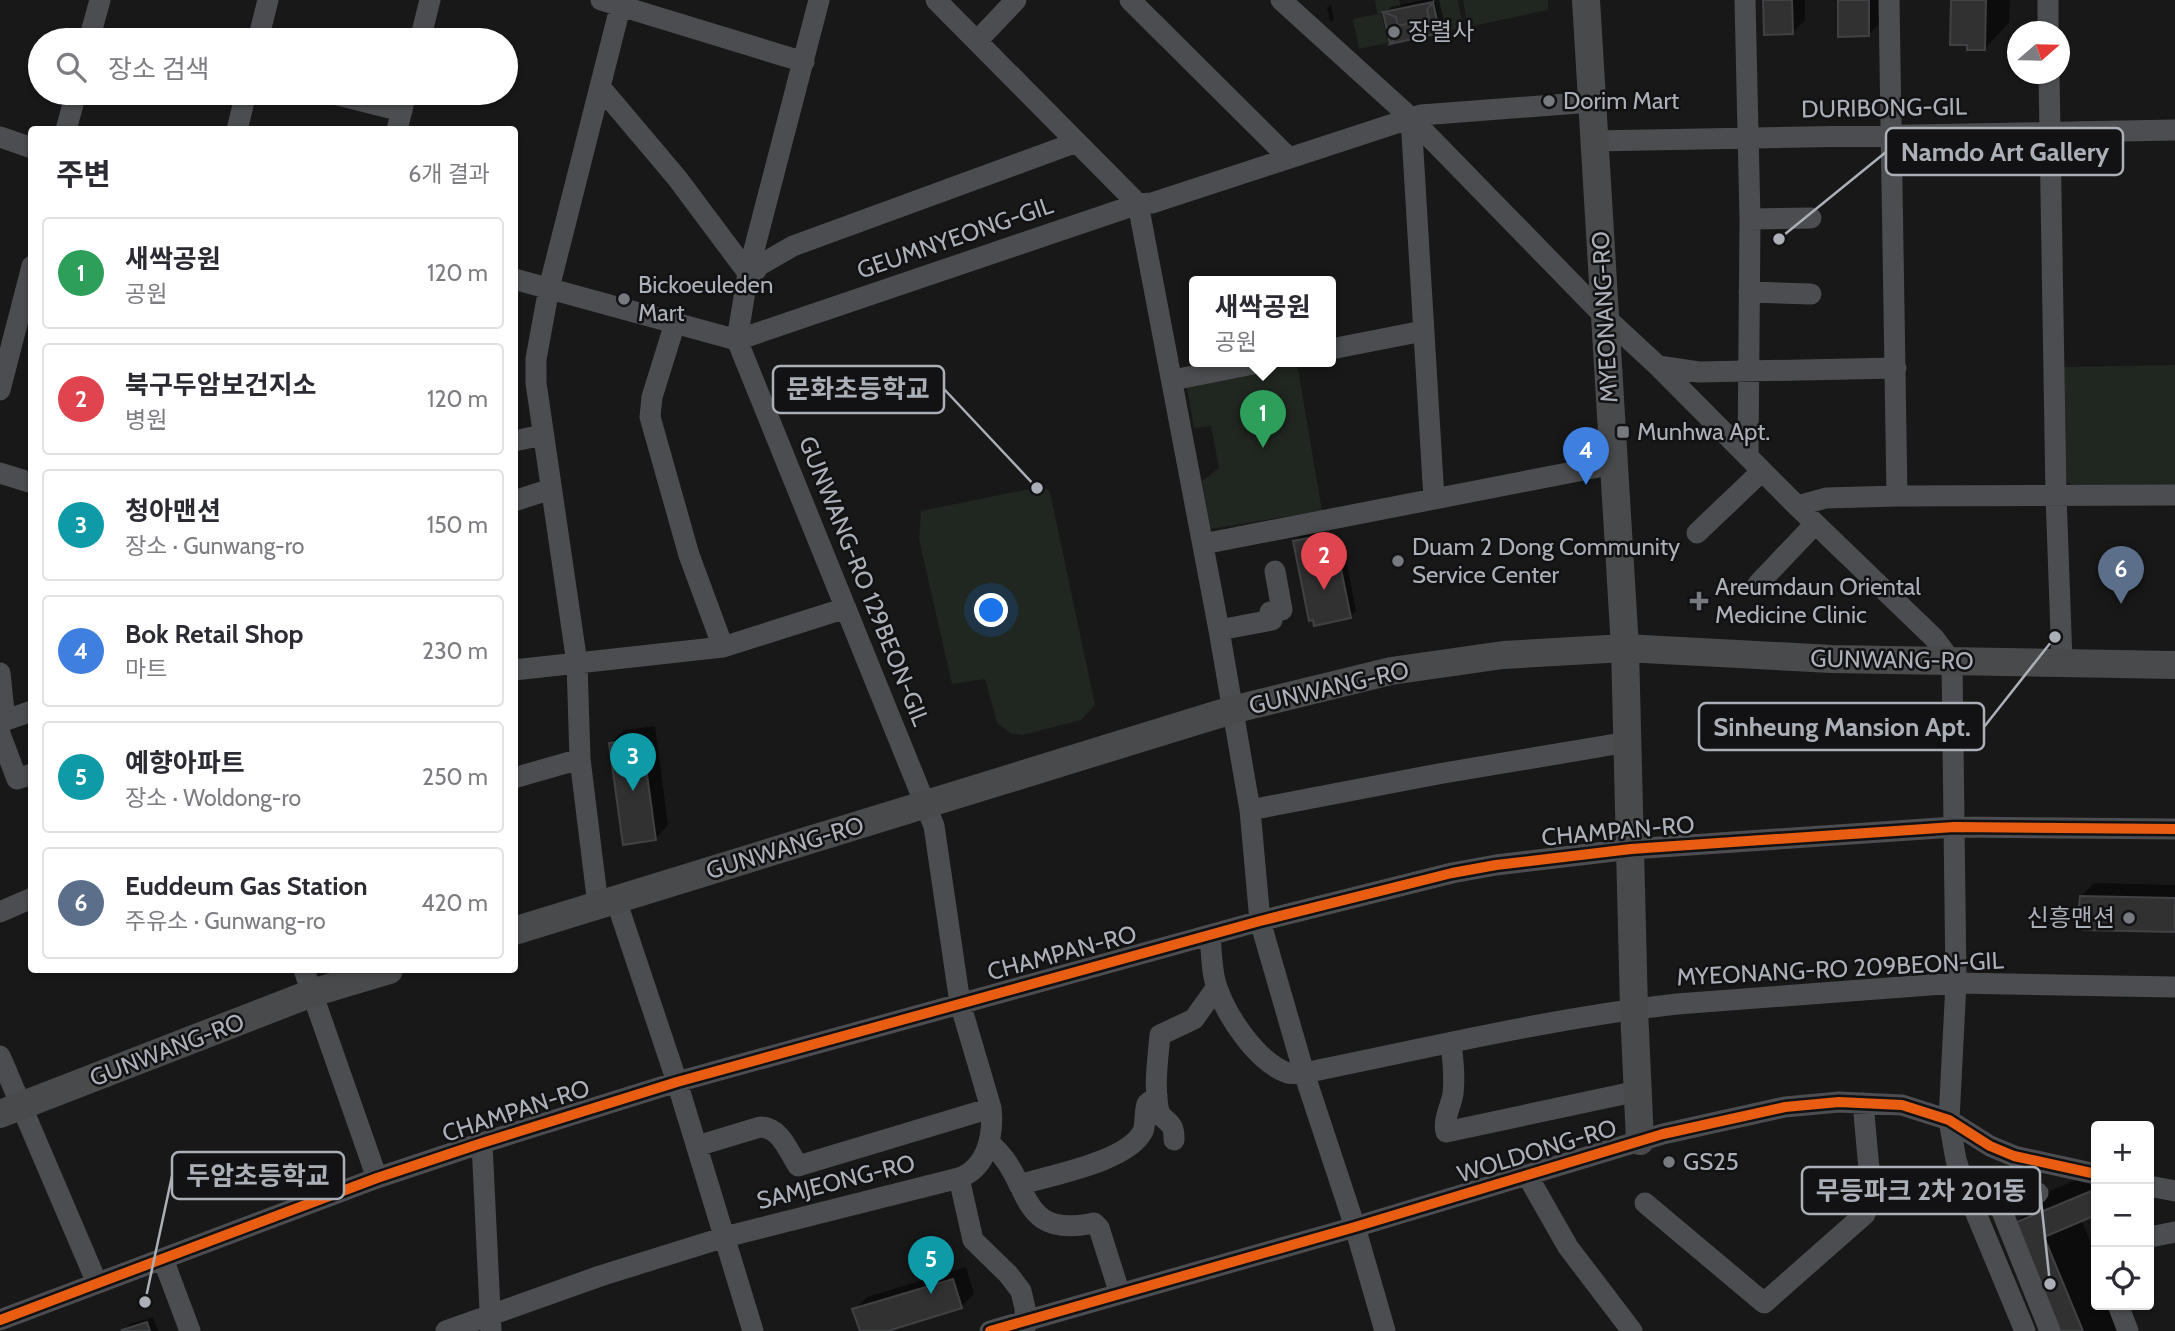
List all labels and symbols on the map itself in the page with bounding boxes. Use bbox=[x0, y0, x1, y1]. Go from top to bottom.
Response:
place label: 장렬사 bbox=[1408, 17, 1474, 46]
north arrow bbox=[2007, 21, 2070, 84]
marker: 장렬사 bbox=[1386, 24, 1402, 40]
place label: Dorim Mart bbox=[1563, 86, 1679, 115]
street label: DURIBONG-GIL bbox=[1801, 92, 1967, 123]
marker: Dorim Mart bbox=[1541, 93, 1557, 109]
callout: Namdo Art Gallery bbox=[1886, 128, 2123, 175]
text: Namdo Art Gallery bbox=[1901, 136, 2109, 168]
street label: GEUMNYEONG-GIL bbox=[853, 190, 1057, 285]
street label: MYEONANG-RO bbox=[1586, 230, 1623, 404]
place label: Bickoeuleden Mart bbox=[638, 270, 773, 327]
marker: Bickoeuleden Mart bbox=[616, 291, 632, 307]
callout: 문화초등학교 bbox=[773, 366, 944, 413]
text: 문화초등학교 bbox=[786, 373, 930, 405]
pin: 1 bbox=[1240, 390, 1286, 448]
place label: Munhwa Apt. bbox=[1637, 417, 1770, 446]
marker: Munhwa Apt. bbox=[1615, 424, 1631, 440]
pin: 4 bbox=[1563, 427, 1609, 485]
street label: GUNWANG-RO 129BEON-GIL bbox=[793, 432, 936, 730]
pin: 2 bbox=[1301, 532, 1347, 590]
place label: Duam 2 Dong Community Service Center bbox=[1412, 532, 1680, 589]
pin: 6 bbox=[2098, 546, 2144, 604]
marker: Duam 2 Dong Community Service Center bbox=[1390, 553, 1406, 569]
place label: Areumdaun Oriental Medicine Clinic bbox=[1715, 572, 1921, 629]
marker: Areumdaun Oriental Medicine Clinic bbox=[1689, 591, 1709, 611]
your location bbox=[974, 593, 1008, 627]
street label: GUNWANG-RO bbox=[1810, 644, 1974, 675]
street label: GUNWANG-RO bbox=[1246, 655, 1412, 720]
callout: Sinheung Mansion Apt. bbox=[1699, 703, 1984, 750]
text: Sinheung Mansion Apt. bbox=[1713, 711, 1971, 743]
pin: 3 bbox=[610, 733, 656, 791]
street label: CHAMPAN-RO bbox=[1540, 809, 1696, 852]
street label: GUNWANG-RO bbox=[703, 810, 867, 885]
place label: 신흥맨션 bbox=[2027, 903, 2115, 932]
marker: 신흥맨션 bbox=[2121, 910, 2137, 926]
street label: CHAMPAN-RO bbox=[984, 919, 1140, 986]
street label: MYEONANG-RO 209BEON-GIL bbox=[1676, 945, 2004, 992]
street label: GUNWANG-RO bbox=[85, 1007, 248, 1092]
street label: CHAMPAN-RO bbox=[438, 1073, 593, 1148]
street label: WOLDONG-RO bbox=[1454, 1113, 1620, 1189]
place label: GS25 bbox=[1683, 1147, 1739, 1176]
street label: SAMJEONG-RO bbox=[754, 1148, 918, 1215]
callout: 두암초등학교 bbox=[172, 1152, 344, 1199]
marker: GS25 bbox=[1661, 1154, 1677, 1170]
text: 두암초등학교 bbox=[186, 1160, 330, 1192]
callout: 무등파크 2차 201동 bbox=[1802, 1167, 2040, 1214]
text: 무등파크 2차 201동 bbox=[1816, 1175, 2026, 1207]
pin: 5 bbox=[908, 1236, 954, 1294]

